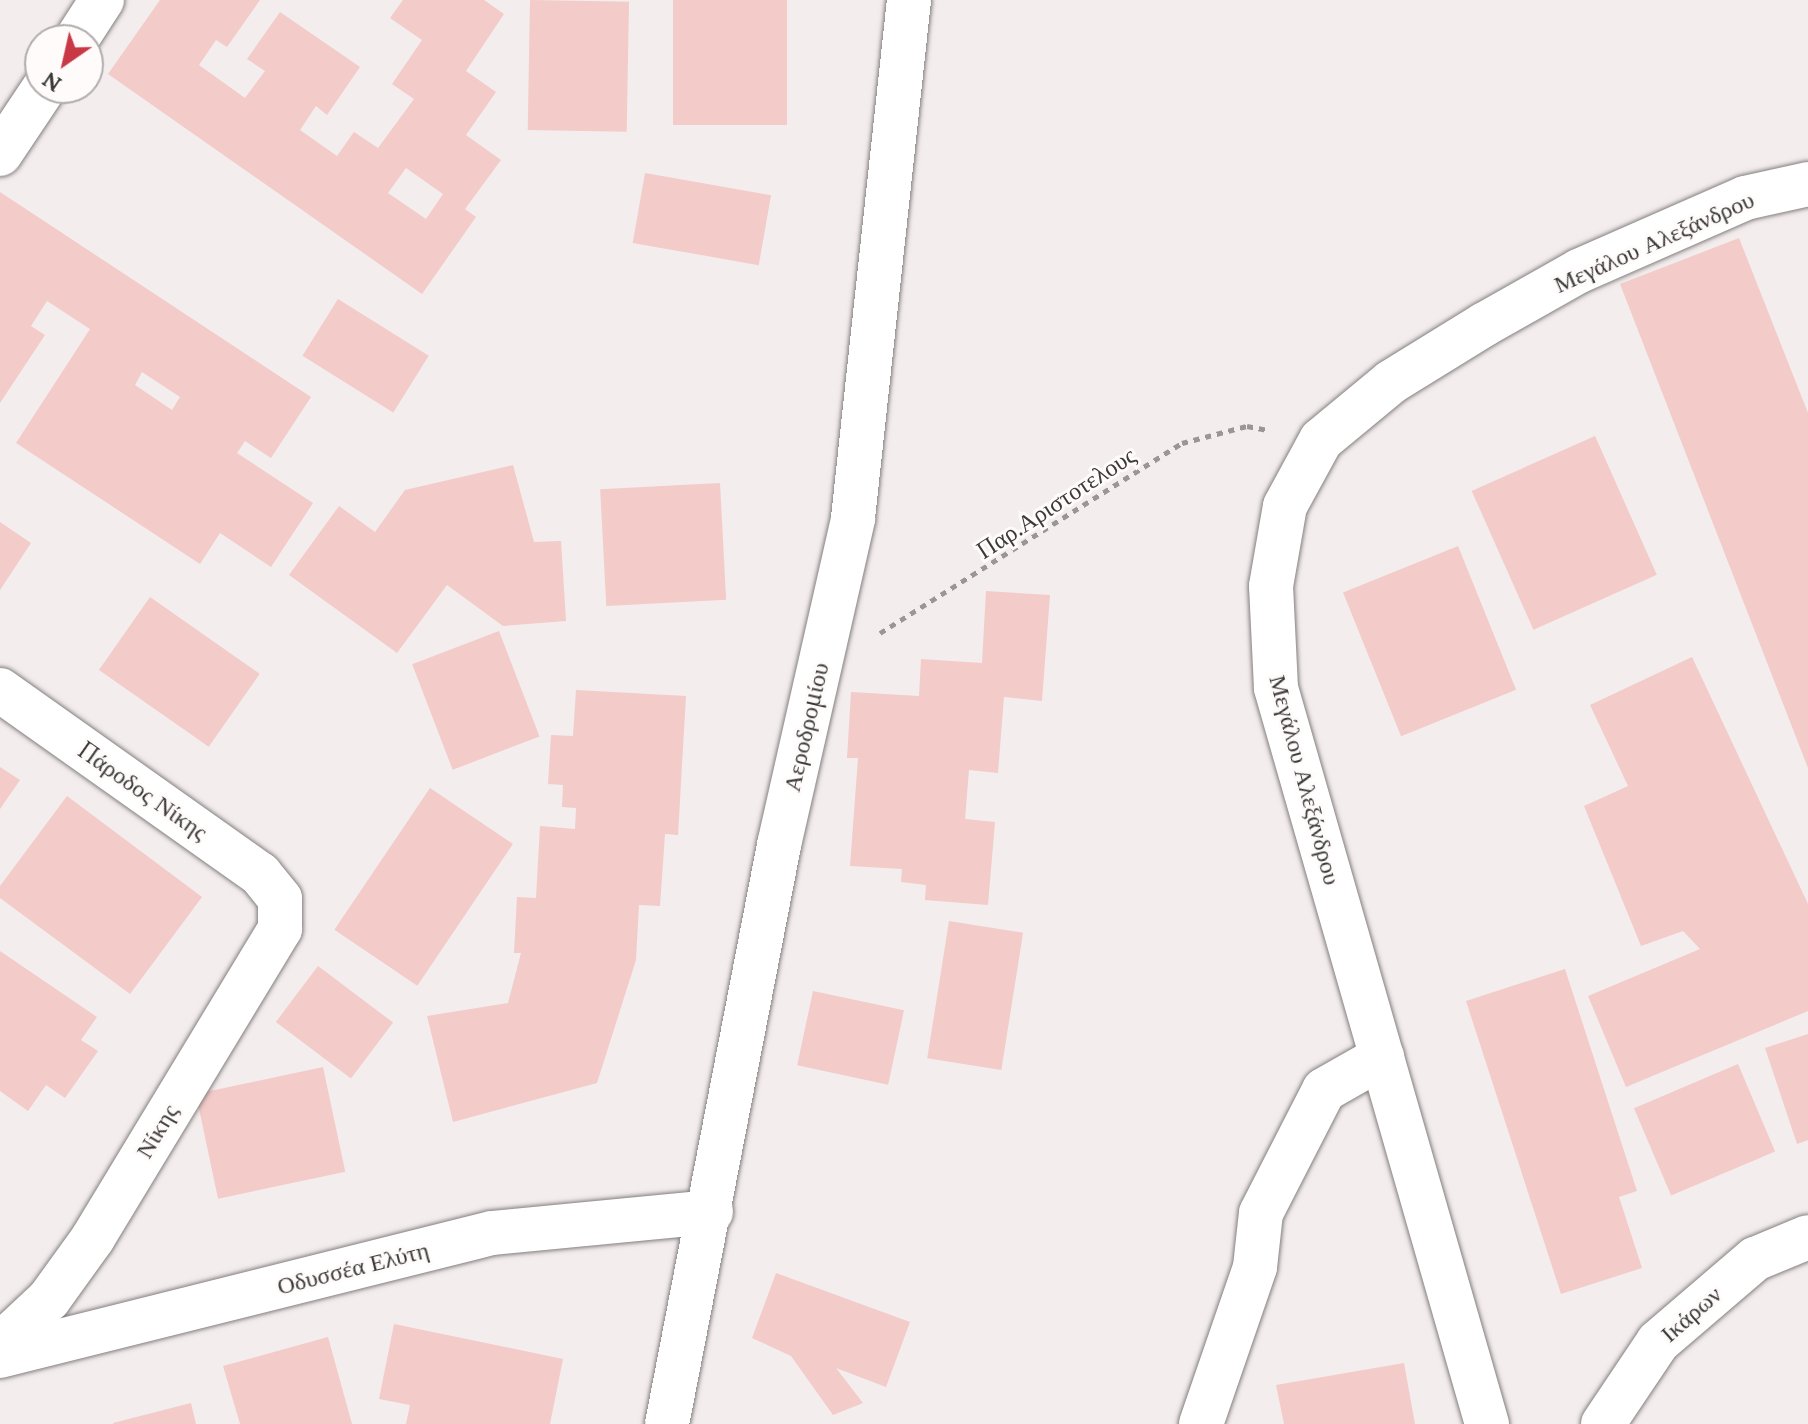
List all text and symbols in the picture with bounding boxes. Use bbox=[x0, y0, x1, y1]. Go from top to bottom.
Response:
north arrow bbox=[24, 24, 104, 104]
text: N bbox=[37, 66, 67, 99]
street label: Μεγάλου Αλεξάνδρου bbox=[1550, 185, 1758, 299]
street label: Παρ.Αριστοτελους bbox=[971, 441, 1141, 565]
street label: Αεροδρομίου bbox=[777, 660, 835, 794]
street label: Μεγάλου Αλεξάνδρου bbox=[1263, 672, 1347, 888]
street label: Πάροδος Νίκης bbox=[73, 736, 213, 846]
street label: Νίκης bbox=[130, 1099, 184, 1163]
street label: Οδυσσέα Ελύτη bbox=[274, 1235, 432, 1301]
street label: Ικάρων bbox=[1655, 1280, 1727, 1348]

